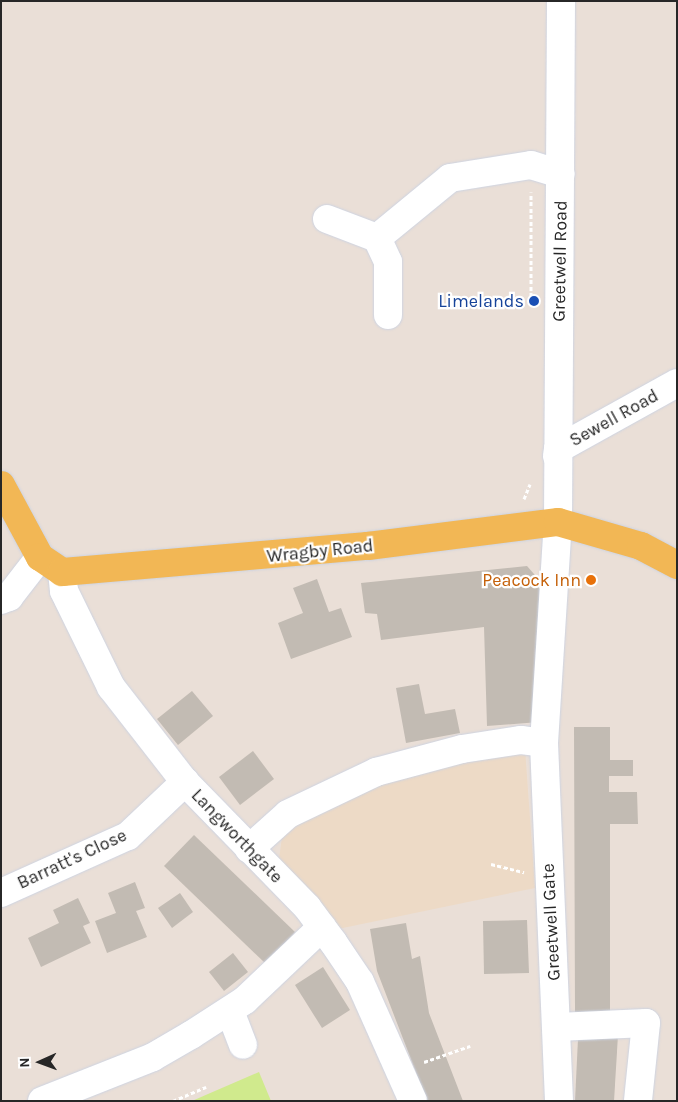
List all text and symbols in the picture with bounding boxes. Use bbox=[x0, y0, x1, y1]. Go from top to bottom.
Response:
street label: Greetwell Road bbox=[548, 200, 572, 322]
place label: Limelands bbox=[438, 290, 524, 312]
marker: Limelands bbox=[528, 295, 540, 307]
street label: Sewell Road bbox=[566, 385, 662, 451]
street label: Wragby Road bbox=[266, 535, 374, 567]
place label: Peacock Inn bbox=[482, 569, 581, 591]
marker: Peacock Inn bbox=[585, 574, 597, 586]
street label: Langworthgate bbox=[187, 784, 287, 888]
street label: Barratt's Close bbox=[14, 824, 130, 894]
street label: Greetwell Gate bbox=[537, 863, 565, 981]
north arrow bbox=[15, 1037, 65, 1087]
text: N bbox=[16, 1057, 33, 1068]

